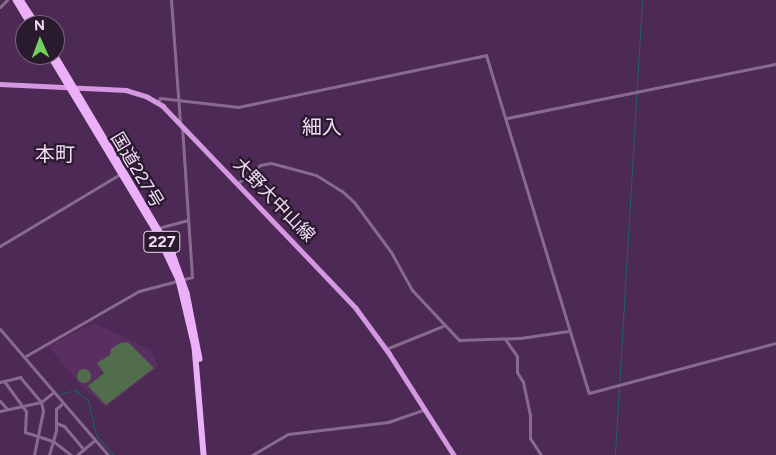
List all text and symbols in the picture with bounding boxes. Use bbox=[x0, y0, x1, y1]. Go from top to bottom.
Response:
north arrow bbox=[15, 15, 65, 65]
text: N bbox=[34, 17, 45, 34]
district label: 細入 bbox=[302, 115, 342, 139]
street label: 国道227号 bbox=[106, 129, 168, 211]
district label: 本町 bbox=[35, 142, 75, 166]
street label: 大野大中山線 bbox=[229, 154, 319, 246]
road number: 227 bbox=[143, 228, 181, 256]

